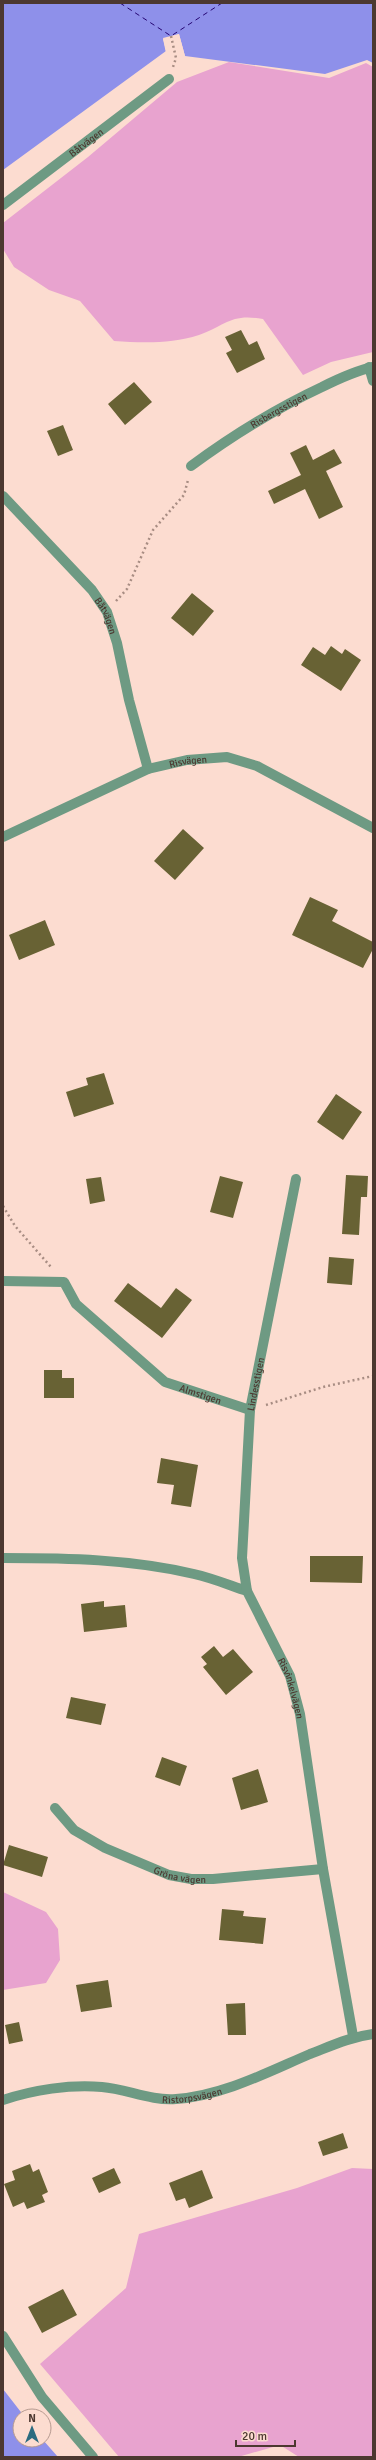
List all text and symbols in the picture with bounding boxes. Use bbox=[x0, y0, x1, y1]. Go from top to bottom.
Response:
street label: Båtvägen bbox=[67, 126, 106, 160]
street label: Risbergsstigen bbox=[248, 390, 309, 431]
street label: Båtvägen bbox=[92, 595, 119, 636]
street label: Risvägen bbox=[168, 754, 208, 771]
street label: Lindesstigen bbox=[245, 1356, 267, 1412]
street label: Almstigen bbox=[178, 1382, 223, 1407]
street label: Risvinkelvägen bbox=[275, 1656, 306, 1719]
street label: Gröna vägen bbox=[152, 1864, 206, 1886]
street label: Ristorpsvägen bbox=[162, 2085, 224, 2106]
north arrow bbox=[12, 2408, 52, 2448]
text: N bbox=[28, 2412, 36, 2425]
scale bar bbox=[236, 2422, 295, 2448]
text: 20 m bbox=[242, 2429, 267, 2444]

